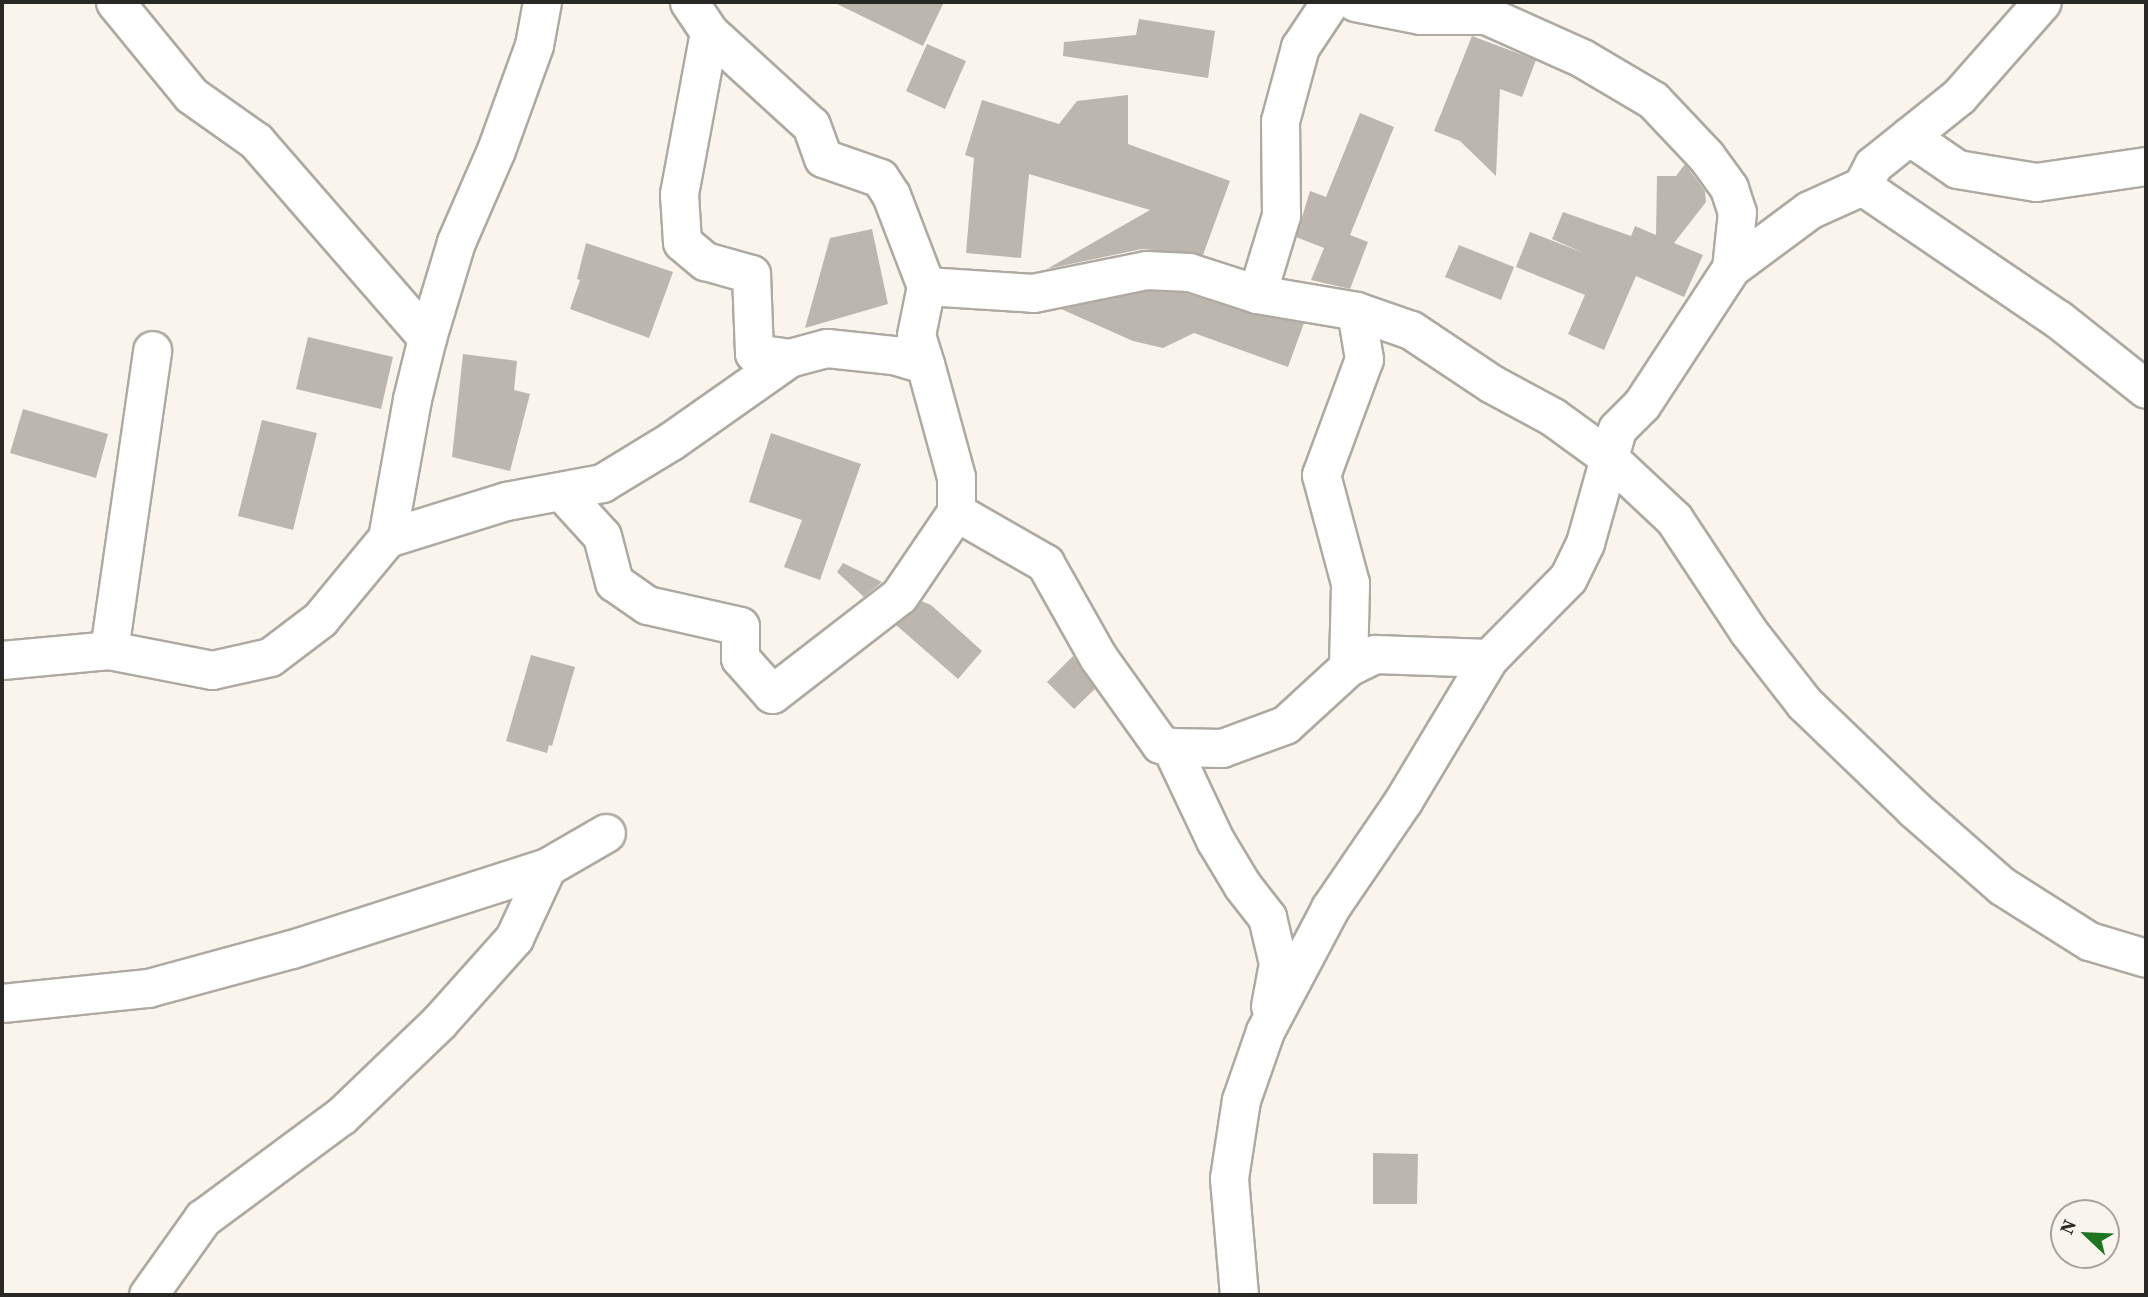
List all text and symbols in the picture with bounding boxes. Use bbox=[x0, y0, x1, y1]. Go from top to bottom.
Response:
north arrow bbox=[2050, 1199, 2120, 1269]
text: N bbox=[2053, 1215, 2082, 1238]

